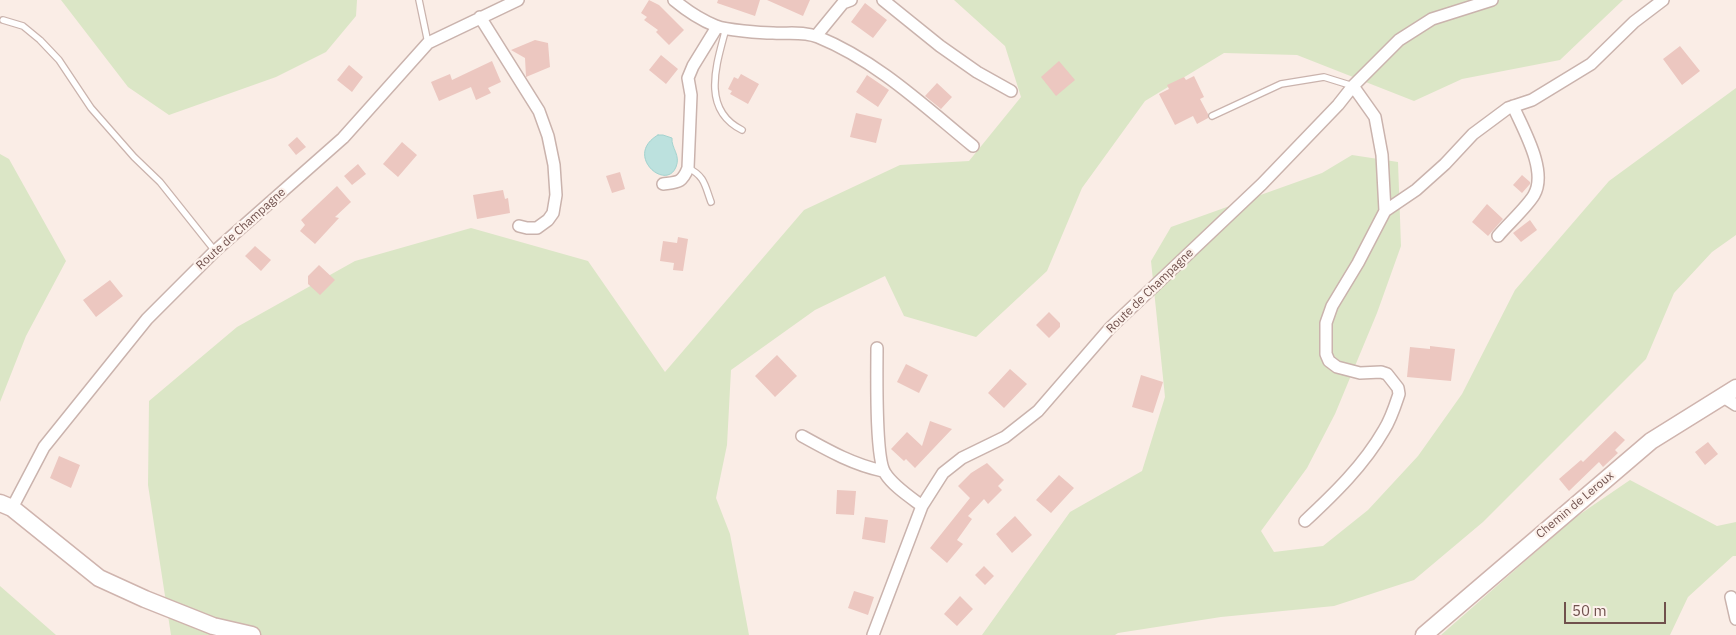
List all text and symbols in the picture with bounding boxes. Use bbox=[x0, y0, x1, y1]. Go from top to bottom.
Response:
street label: Route de Champagne bbox=[193, 185, 289, 273]
street label: Route de Champagne bbox=[1104, 246, 1196, 336]
street label: Chemin de Leroux bbox=[1533, 468, 1617, 542]
scale bar bbox=[1566, 592, 1668, 624]
text: 50 m bbox=[1572, 601, 1607, 620]

